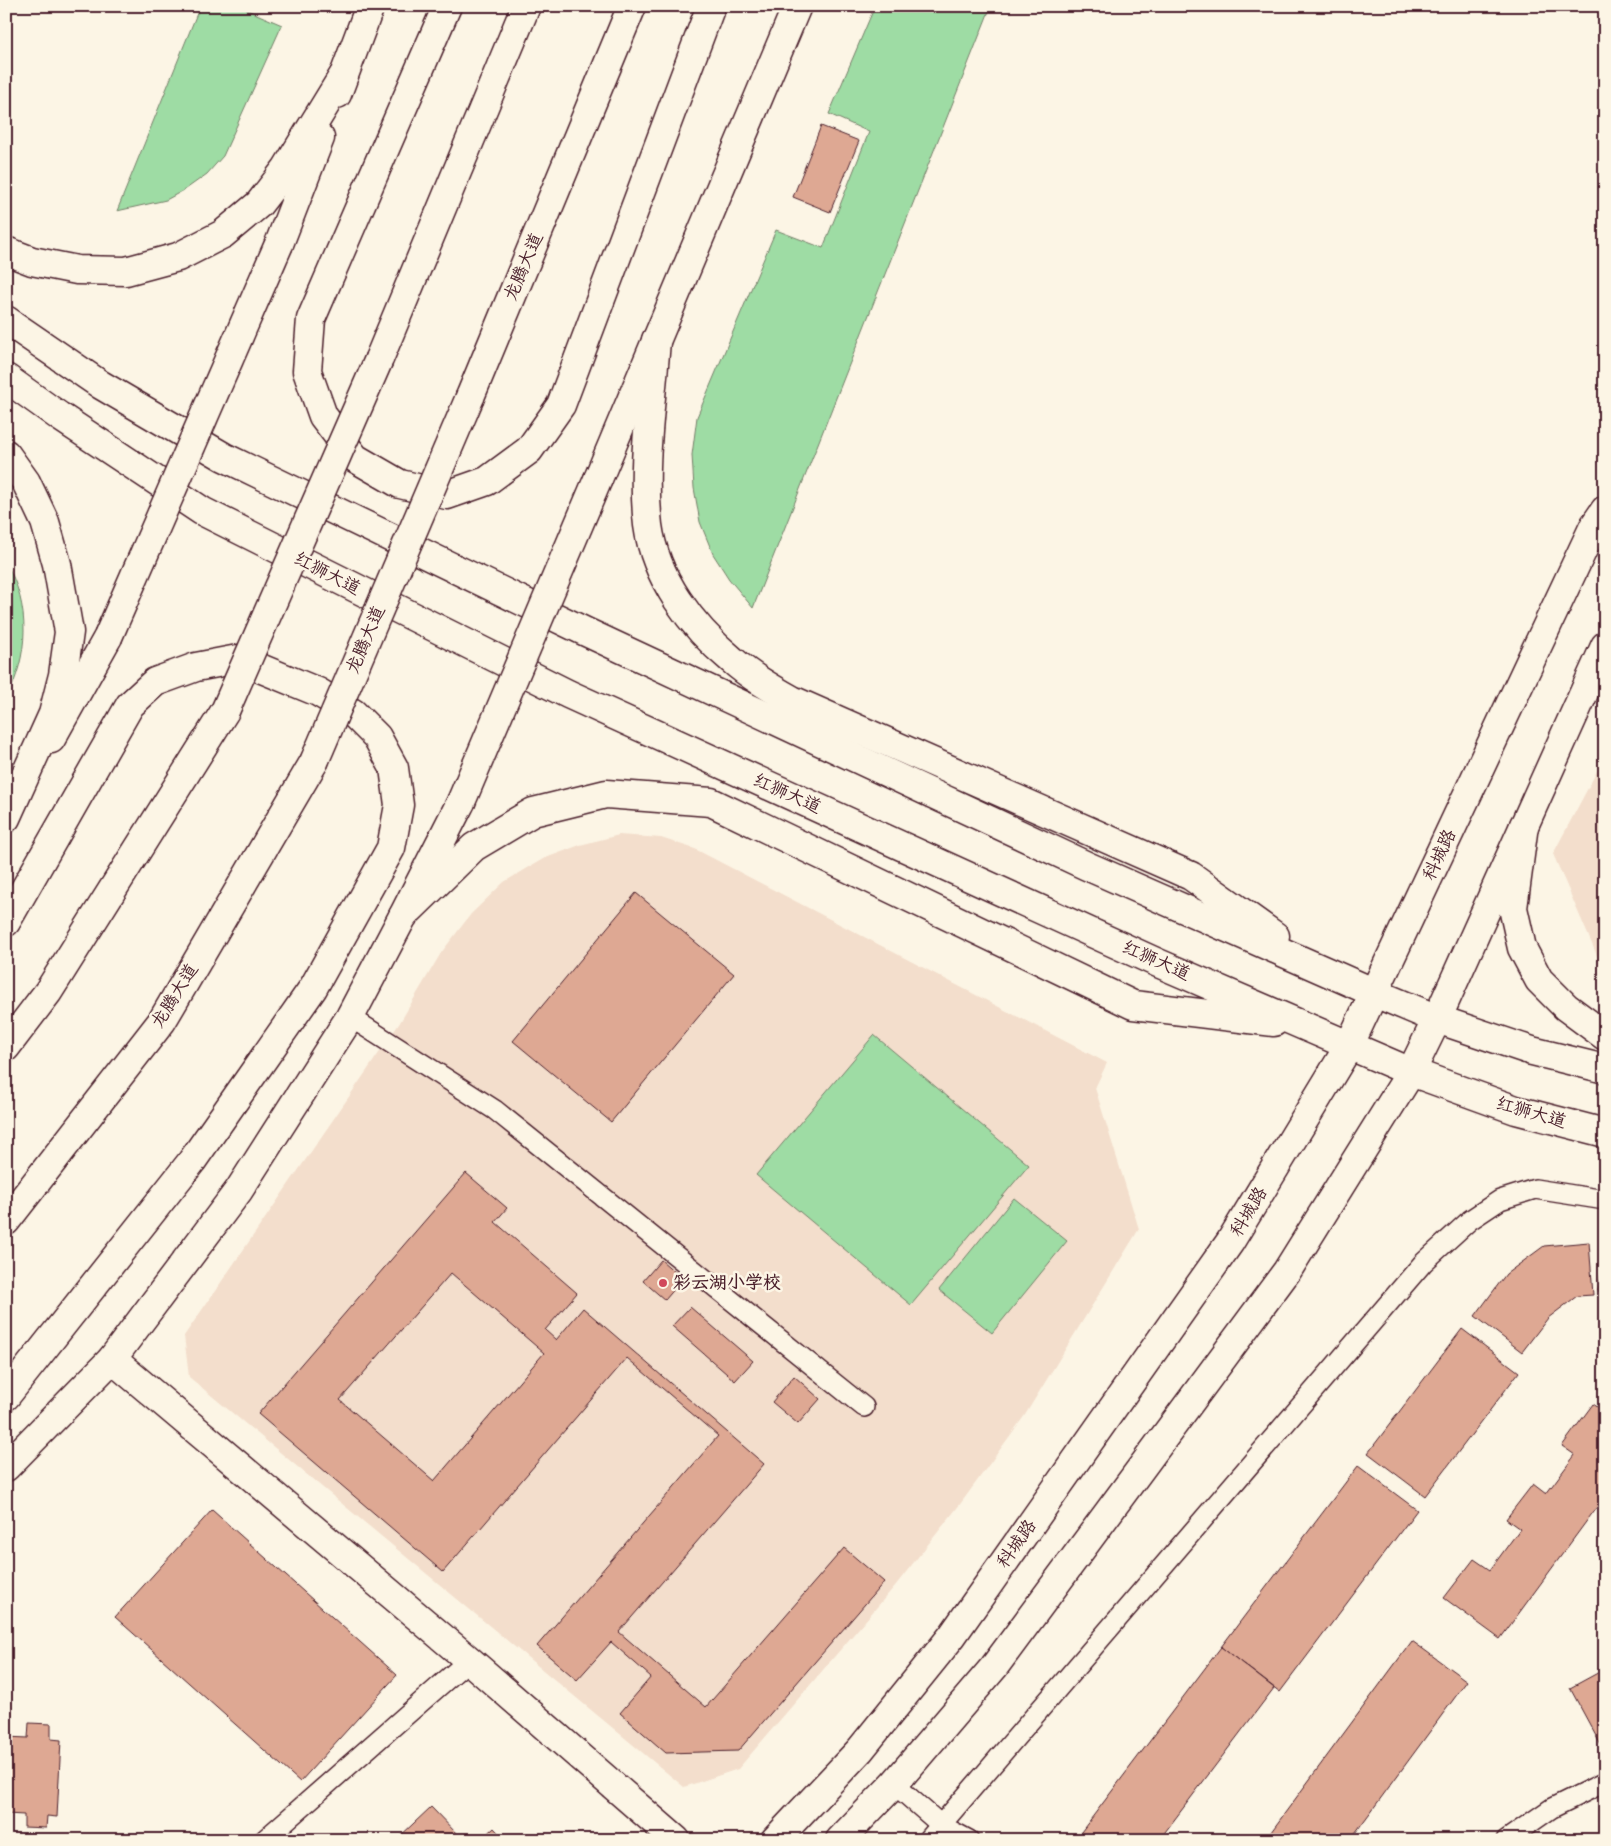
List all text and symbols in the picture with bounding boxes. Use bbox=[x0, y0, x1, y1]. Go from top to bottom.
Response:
street label: 龙腾大道 bbox=[499, 229, 549, 305]
street label: 红狮大道 bbox=[289, 547, 365, 601]
street label: 龙腾大道 bbox=[341, 602, 391, 678]
street label: 红狮大道 bbox=[749, 768, 825, 820]
street label: 科城路 bbox=[1418, 825, 1462, 885]
street label: 红狮大道 bbox=[1118, 935, 1194, 987]
street label: 龙腾大道 bbox=[146, 959, 204, 1033]
street label: 红狮大道 bbox=[1493, 1092, 1569, 1134]
street label: 科城路 bbox=[1225, 1183, 1273, 1241]
place label: 彩云湖小学校 bbox=[673, 1271, 781, 1295]
marker: 彩云湖小学校 bbox=[657, 1277, 669, 1289]
street label: 科城路 bbox=[992, 1515, 1042, 1573]

